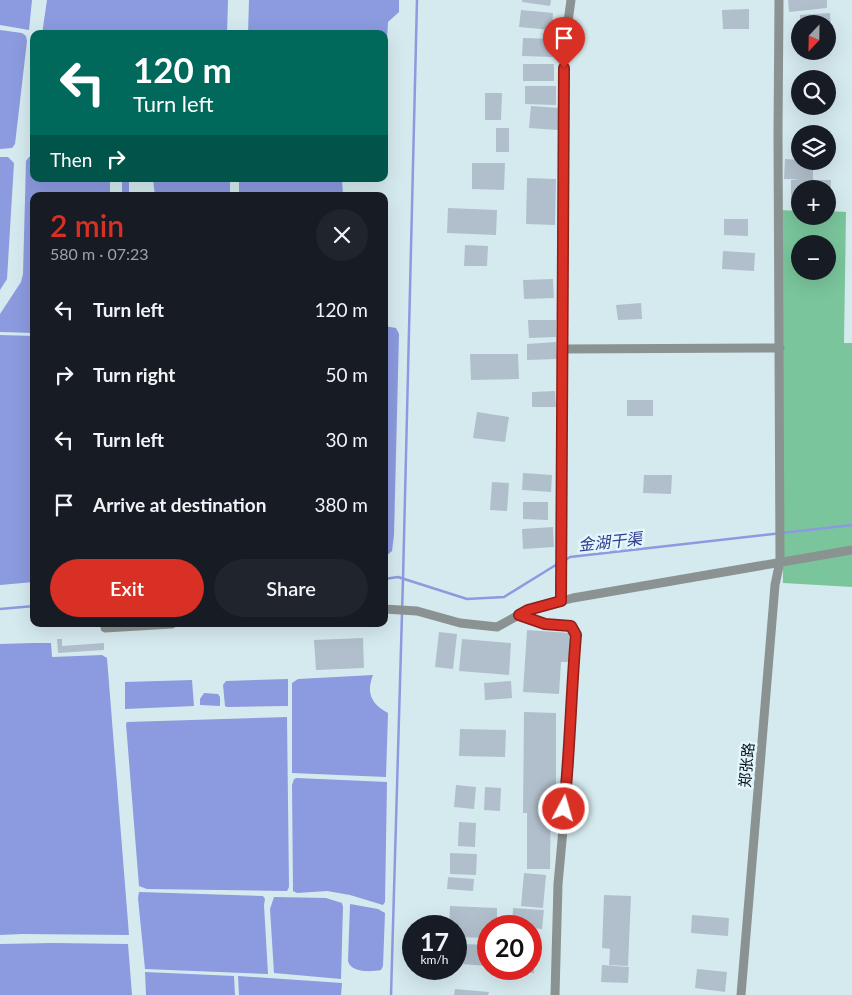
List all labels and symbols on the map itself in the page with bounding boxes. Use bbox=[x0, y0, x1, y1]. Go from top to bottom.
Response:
north arrow bbox=[791, 15, 836, 60]
pin bbox=[543, 17, 585, 68]
water label: 金湖干渠 bbox=[577, 528, 645, 554]
street label: 郑张路 bbox=[735, 742, 757, 788]
position arrow bbox=[537, 782, 589, 834]
speed limit sign: 20 bbox=[477, 915, 542, 980]

